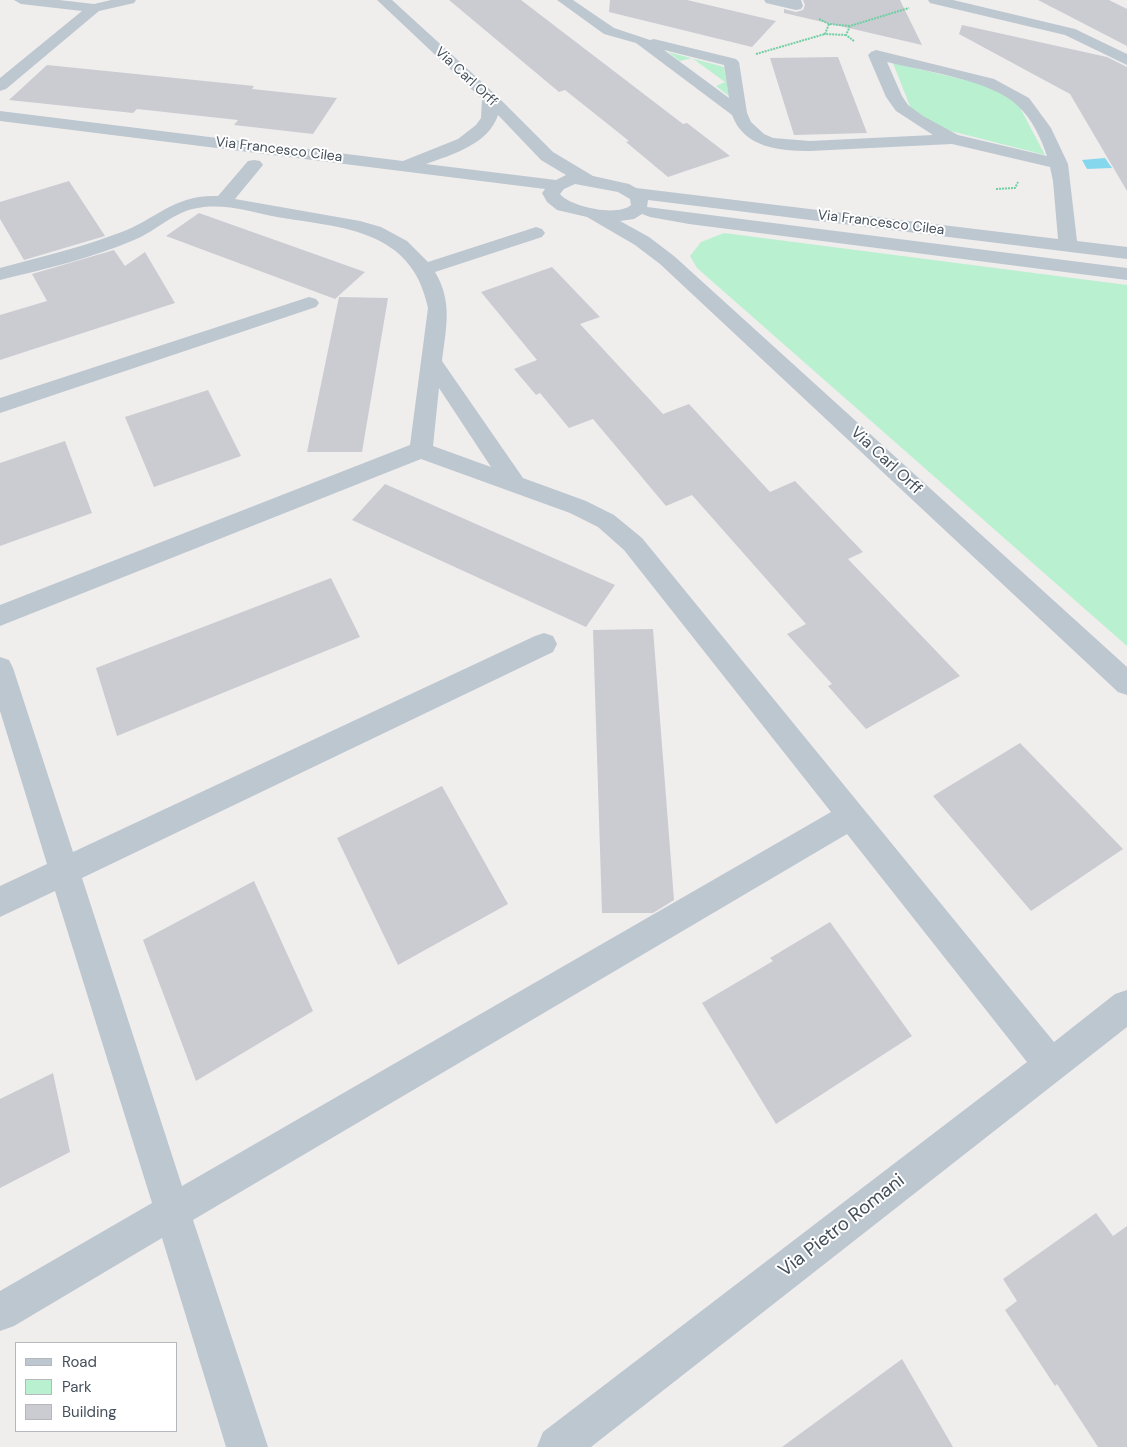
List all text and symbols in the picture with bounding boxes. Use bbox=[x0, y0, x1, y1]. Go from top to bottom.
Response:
street label: Via Carl Orff bbox=[431, 44, 501, 110]
street label: Via Francesco Cilea bbox=[215, 134, 343, 166]
street label: Via Francesco Cilea bbox=[817, 207, 945, 239]
street label: Via Carl Orff bbox=[846, 423, 926, 499]
street label: Via Pietro Romani bbox=[774, 1170, 910, 1282]
legend bbox=[15, 1342, 178, 1432]
text: Road bbox=[62, 1352, 97, 1372]
text: Park bbox=[62, 1377, 92, 1397]
text: Building bbox=[62, 1402, 117, 1422]

